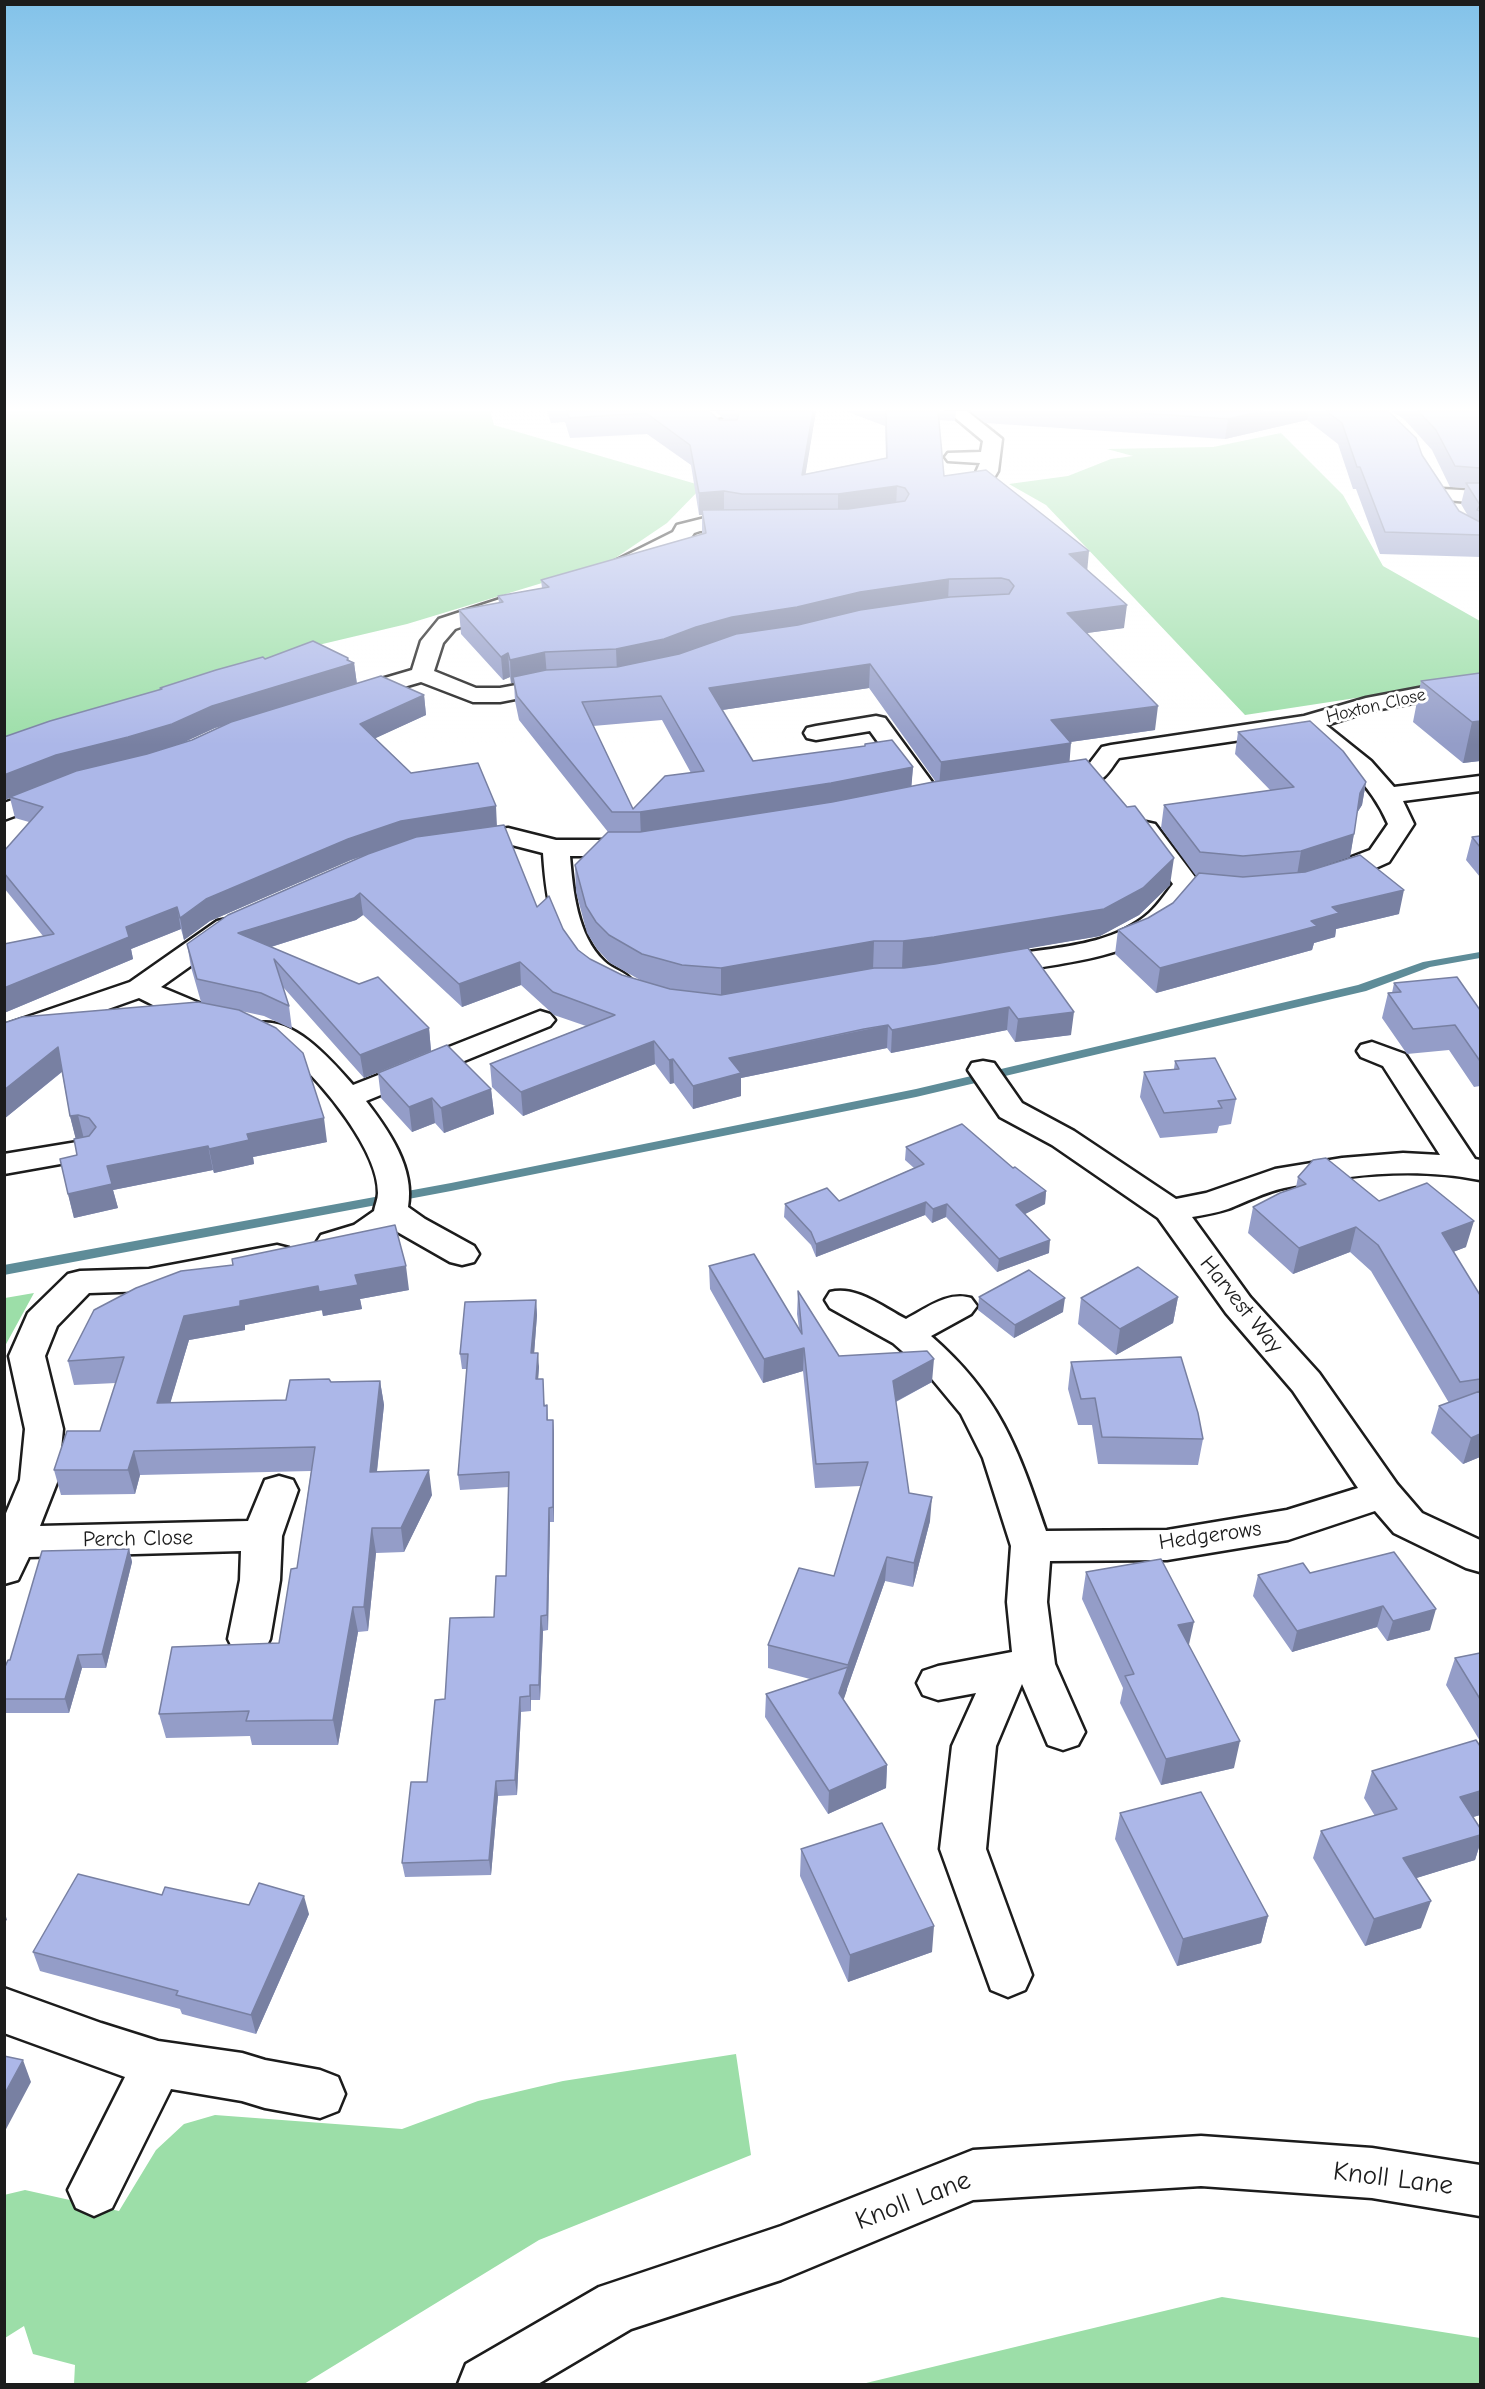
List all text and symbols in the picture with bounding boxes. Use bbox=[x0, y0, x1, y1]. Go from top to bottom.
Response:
street label: Hoxton Close bbox=[1324, 684, 1428, 728]
street label: Harvest Way bbox=[1194, 1251, 1288, 1359]
street label: Hedgerows bbox=[1157, 1516, 1263, 1556]
street label: Perch Close bbox=[83, 1525, 193, 1553]
street label: Knoll Lane bbox=[1331, 2156, 1455, 2202]
street label: Knoll Lane bbox=[851, 2164, 975, 2238]

